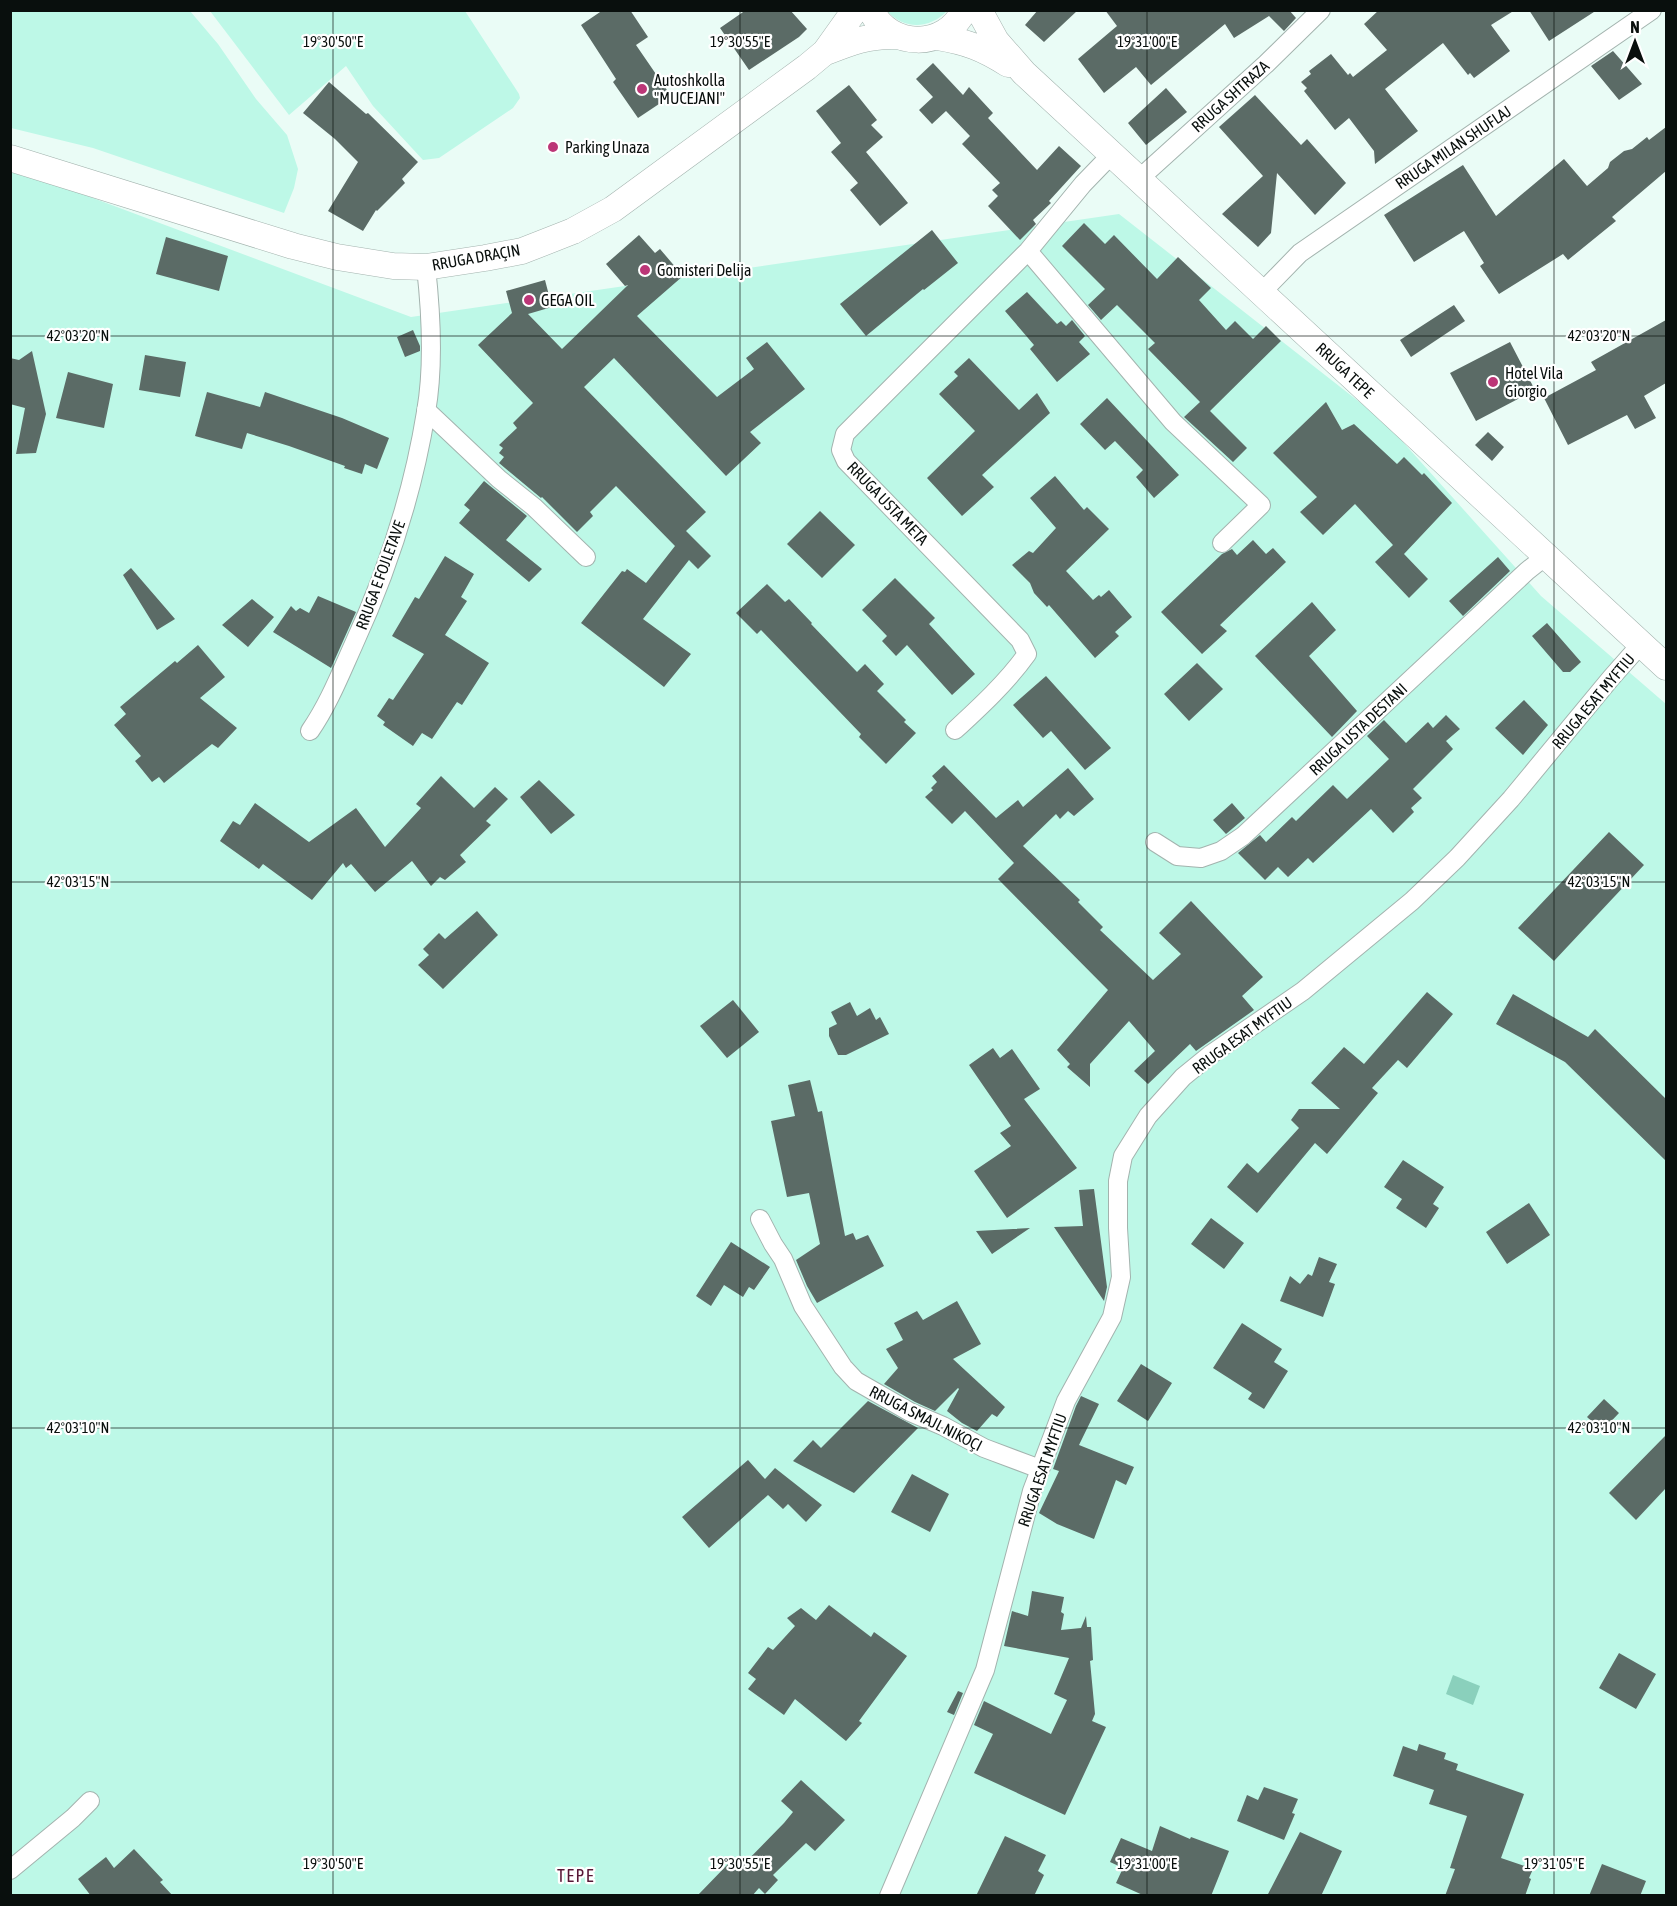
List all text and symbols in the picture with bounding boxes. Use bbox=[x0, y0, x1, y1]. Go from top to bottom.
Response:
north arrow bbox=[1605, 12, 1665, 72]
text: N bbox=[1630, 18, 1640, 36]
text: 19°30'50"E bbox=[303, 33, 364, 50]
text: 19°30'55"E bbox=[710, 33, 771, 50]
text: 19°31'00"E bbox=[1117, 33, 1178, 50]
street label: RRUGA SHTRAZA bbox=[1188, 56, 1273, 135]
place label: Autoshkolla "MUCEJANI" bbox=[654, 71, 725, 107]
marker: Autoshkolla "MUCEJANI" bbox=[635, 82, 649, 96]
street label: RRUGA MILAN SHUFLAJ bbox=[1392, 102, 1514, 192]
place label: Parking Unaza bbox=[565, 138, 650, 157]
marker: Parking Unaza bbox=[546, 140, 560, 154]
street label: RRUGA DRAÇIN bbox=[430, 240, 522, 275]
place label: Gomisteri Delija bbox=[657, 261, 751, 280]
marker: Gomisteri Delija bbox=[638, 263, 652, 277]
place label: GEGA OIL bbox=[541, 291, 595, 309]
marker: GEGA OIL bbox=[522, 293, 536, 307]
text: 42°03'20"N bbox=[47, 327, 109, 344]
text: 42°03'20"N bbox=[1568, 327, 1630, 344]
street label: RRUGA TEPE bbox=[1312, 339, 1378, 401]
place label: Hotel Vila Giorgio bbox=[1505, 364, 1563, 401]
marker: Hotel Vila Giorgio bbox=[1486, 375, 1500, 389]
street label: RRUGA USTA META bbox=[844, 458, 932, 548]
street label: RRUGA E FOJLETAVE bbox=[352, 518, 408, 632]
street label: RRUGA ESAT MYFTIU bbox=[1548, 650, 1638, 752]
street label: RRUGA USTA DESTANI bbox=[1306, 679, 1410, 779]
text: 42°03'15"N bbox=[47, 873, 109, 890]
text: 42°03'15"N bbox=[1568, 873, 1630, 890]
street label: RRUGA ESAT MYFTIU bbox=[1189, 993, 1295, 1077]
street label: RRUGA SMAJL NIKOÇI bbox=[866, 1382, 985, 1455]
street label: RRUGA ESAT MYFTIU bbox=[1014, 1411, 1070, 1529]
text: 42°03'10"N bbox=[47, 1419, 109, 1436]
text: 42°03'10"N bbox=[1568, 1419, 1630, 1436]
text: 19°30'50"E bbox=[303, 1855, 364, 1872]
text: 19°30'55"E bbox=[710, 1855, 771, 1872]
text: 19°31'00"E bbox=[1117, 1855, 1178, 1872]
text: 19°31'05"E bbox=[1524, 1855, 1585, 1872]
district label: TEPE bbox=[557, 1865, 595, 1886]

